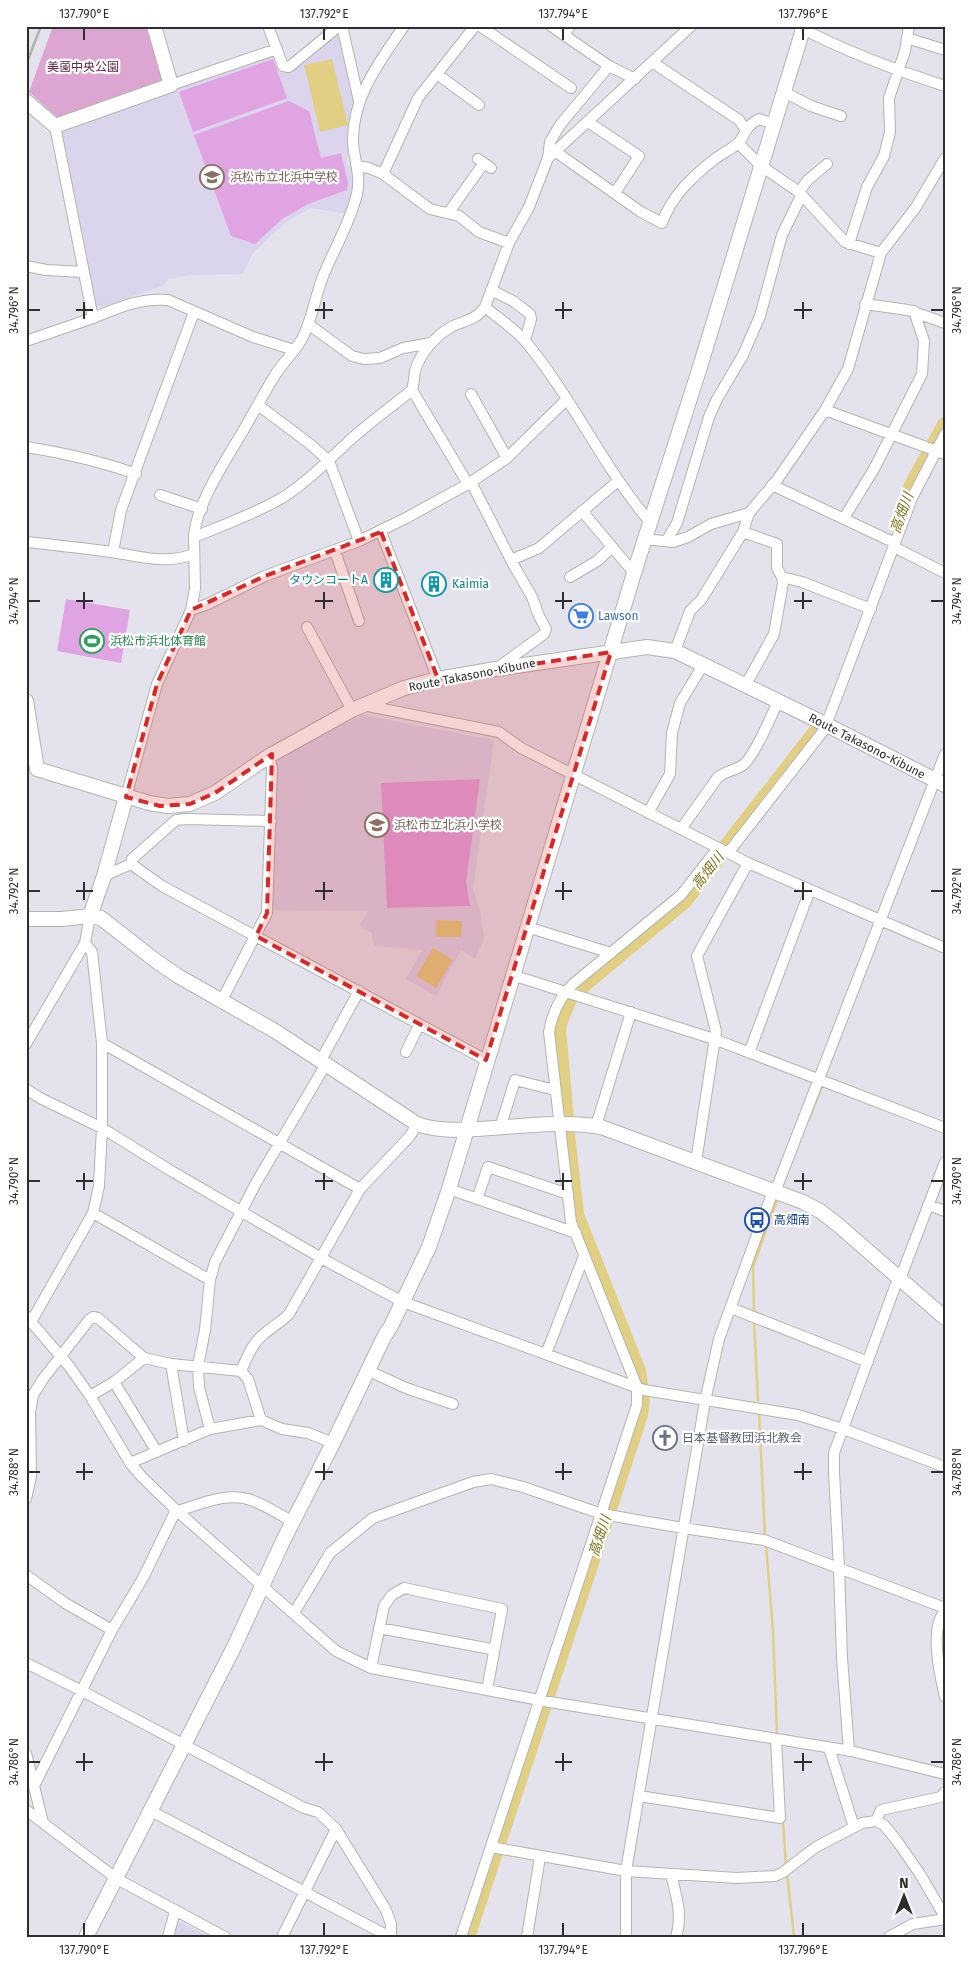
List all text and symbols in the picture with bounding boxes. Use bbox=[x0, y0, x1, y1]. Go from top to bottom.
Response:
text: 137.790°E bbox=[59, 7, 109, 21]
text: 137.792°E bbox=[299, 7, 349, 21]
text: 137.794°E bbox=[538, 7, 588, 21]
text: 137.796°E bbox=[778, 7, 828, 21]
park label: 美薗中央公園 bbox=[47, 60, 119, 74]
school or university icon: 浜松市立北浜中学校 bbox=[199, 164, 225, 190]
place label: 浜松市立北浜中学校 bbox=[230, 170, 338, 184]
text: 34.796°N bbox=[7, 286, 21, 334]
text: 34.796°N bbox=[950, 286, 964, 334]
water label: 高畑川 bbox=[887, 488, 918, 536]
building icon: タウンコートA bbox=[373, 567, 399, 593]
building icon: Kaimia bbox=[421, 571, 447, 597]
place label: タウンコートA bbox=[289, 573, 368, 587]
text: 34.794°N bbox=[7, 577, 21, 625]
place label: Kaimia bbox=[452, 577, 489, 591]
text: 34.794°N bbox=[950, 577, 964, 625]
supermarket icon: Lawson bbox=[568, 603, 594, 629]
place label: Lawson bbox=[598, 609, 639, 623]
sports icon: 浜松市浜北体育館 bbox=[79, 628, 105, 654]
place label: 浜松市浜北体育館 bbox=[110, 634, 206, 648]
street label: Route Takasono-Kibune bbox=[407, 656, 537, 694]
street label: Route Takasono-Kibune bbox=[806, 710, 928, 782]
school or university icon: 浜松市立北浜小学校 bbox=[364, 812, 390, 838]
place label: 浜松市立北浜小学校 bbox=[394, 818, 502, 832]
water label: 高畑川 bbox=[688, 848, 729, 893]
text: 34.792°N bbox=[7, 868, 21, 914]
text: 34.792°N bbox=[950, 868, 964, 914]
text: 34.790°N bbox=[7, 1157, 21, 1205]
text: 34.790°N bbox=[950, 1157, 964, 1205]
bus stop icon: 高畑南 bbox=[744, 1207, 770, 1233]
place label: 高畑南 bbox=[774, 1213, 810, 1227]
church icon: 日本基督教団浜北教会 bbox=[652, 1425, 678, 1451]
place label: 日本基督教団浜北教会 bbox=[682, 1431, 802, 1445]
text: 34.788°N bbox=[7, 1448, 21, 1496]
text: 34.788°N bbox=[950, 1448, 964, 1496]
water label: 高畑川 bbox=[585, 1511, 615, 1559]
text: 34.786°N bbox=[7, 1738, 21, 1786]
text: 34.786°N bbox=[950, 1738, 964, 1786]
north arrow bbox=[878, 1870, 928, 1920]
text: N bbox=[899, 1875, 909, 1892]
text: 137.790°E bbox=[59, 1943, 109, 1957]
text: 137.792°E bbox=[299, 1943, 349, 1957]
text: 137.794°E bbox=[538, 1943, 588, 1957]
text: 137.796°E bbox=[778, 1943, 828, 1957]

